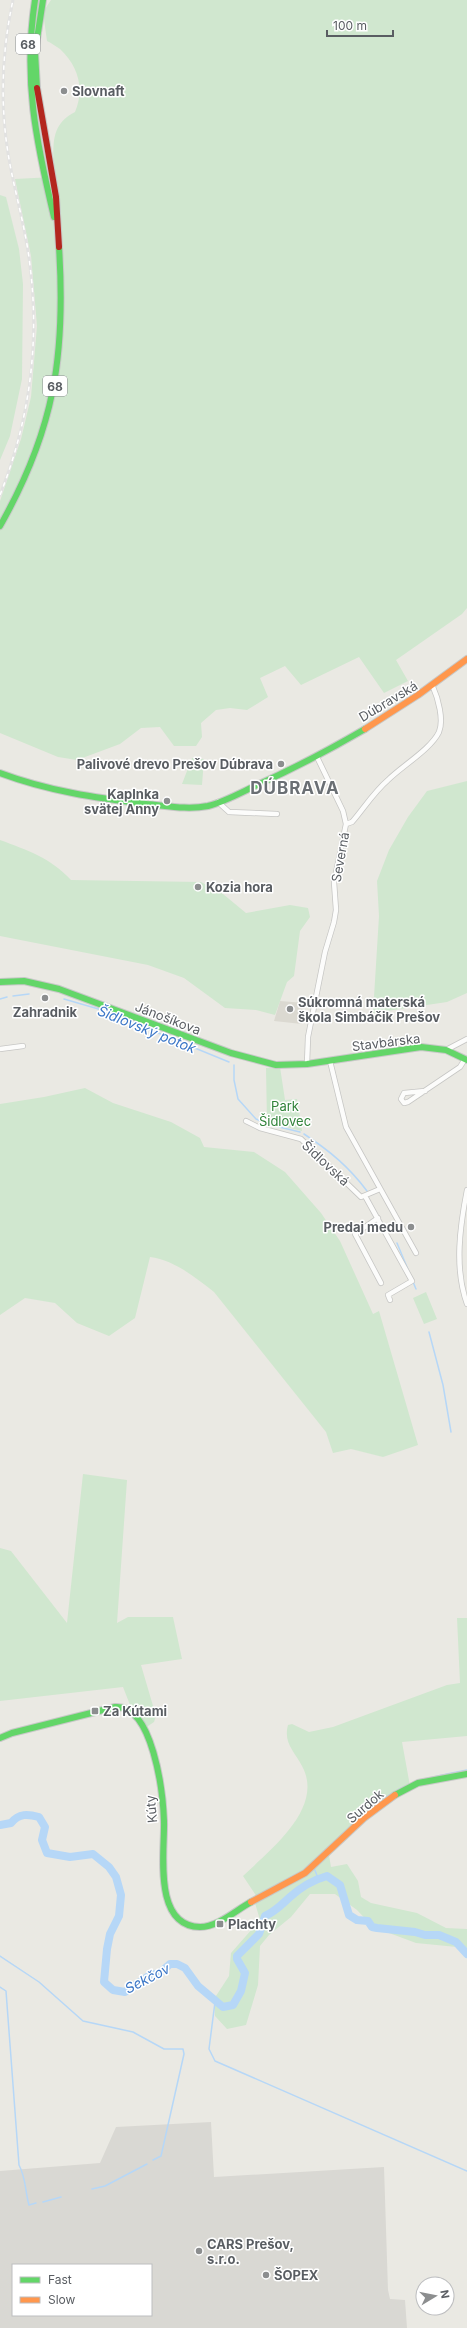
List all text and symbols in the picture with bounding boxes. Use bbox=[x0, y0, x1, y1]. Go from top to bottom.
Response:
scale bar bbox=[327, 12, 393, 38]
text: 100 m bbox=[333, 18, 367, 33]
road number: 68 bbox=[16, 34, 40, 54]
place label: Slovnaft bbox=[72, 83, 125, 99]
marker: Slovnaft bbox=[59, 86, 69, 96]
road number: 68 bbox=[43, 376, 67, 396]
street label: Dúbravská bbox=[356, 677, 420, 725]
place label: Palivové drevo Prešov Dúbrava bbox=[77, 756, 273, 772]
marker: Palivové drevo Prešov Dúbrava bbox=[276, 759, 286, 769]
district label: DÚBRAVA bbox=[250, 777, 340, 798]
place label: Kaplnka svätej Anny bbox=[84, 786, 159, 817]
marker: Kaplnka svätej Anny bbox=[162, 796, 172, 806]
street label: Severná bbox=[328, 831, 352, 883]
place label: Kozia hora bbox=[206, 879, 273, 895]
marker: Kozia hora bbox=[193, 882, 203, 892]
marker: Zahradnik bbox=[40, 993, 50, 1003]
place label: Súkromná materská škola Simbáčik Prešov bbox=[298, 994, 440, 1025]
street label: Jánošíkova bbox=[133, 998, 203, 1038]
water label: Šidlovský potok bbox=[95, 1001, 199, 1057]
place label: Zahradnik bbox=[13, 1004, 78, 1020]
marker: Súkromná materská škola Simbáčik Prešov bbox=[285, 1004, 295, 1014]
street label: Stavbárska bbox=[351, 1030, 421, 1054]
park label: Park Šidlovec bbox=[259, 1098, 311, 1129]
street label: Šidlovská bbox=[299, 1137, 353, 1189]
place label: Predaj medu bbox=[324, 1219, 403, 1235]
marker: Predaj medu bbox=[406, 1222, 416, 1232]
place label: Za Kútami bbox=[103, 1703, 167, 1719]
marker: Za Kútami bbox=[90, 1706, 100, 1716]
street label: Surdok bbox=[343, 1786, 387, 1826]
street label: Kúty bbox=[142, 1794, 160, 1824]
place label: Plachty bbox=[228, 1916, 276, 1932]
marker: Plachty bbox=[215, 1919, 225, 1929]
water label: Sekčov bbox=[122, 1959, 173, 1997]
place label: CARS Prešov, s.r.o. bbox=[207, 2236, 294, 2267]
marker: CARS Prešov, s.r.o. bbox=[194, 2246, 204, 2256]
legend bbox=[12, 2264, 152, 2316]
place label: ŠOPEX bbox=[274, 2267, 319, 2283]
marker: ŠOPEX bbox=[261, 2270, 271, 2280]
text: Fast bbox=[48, 2272, 72, 2287]
north arrow bbox=[415, 2276, 455, 2316]
text: N bbox=[437, 2289, 452, 2300]
text: Slow bbox=[48, 2292, 76, 2307]

